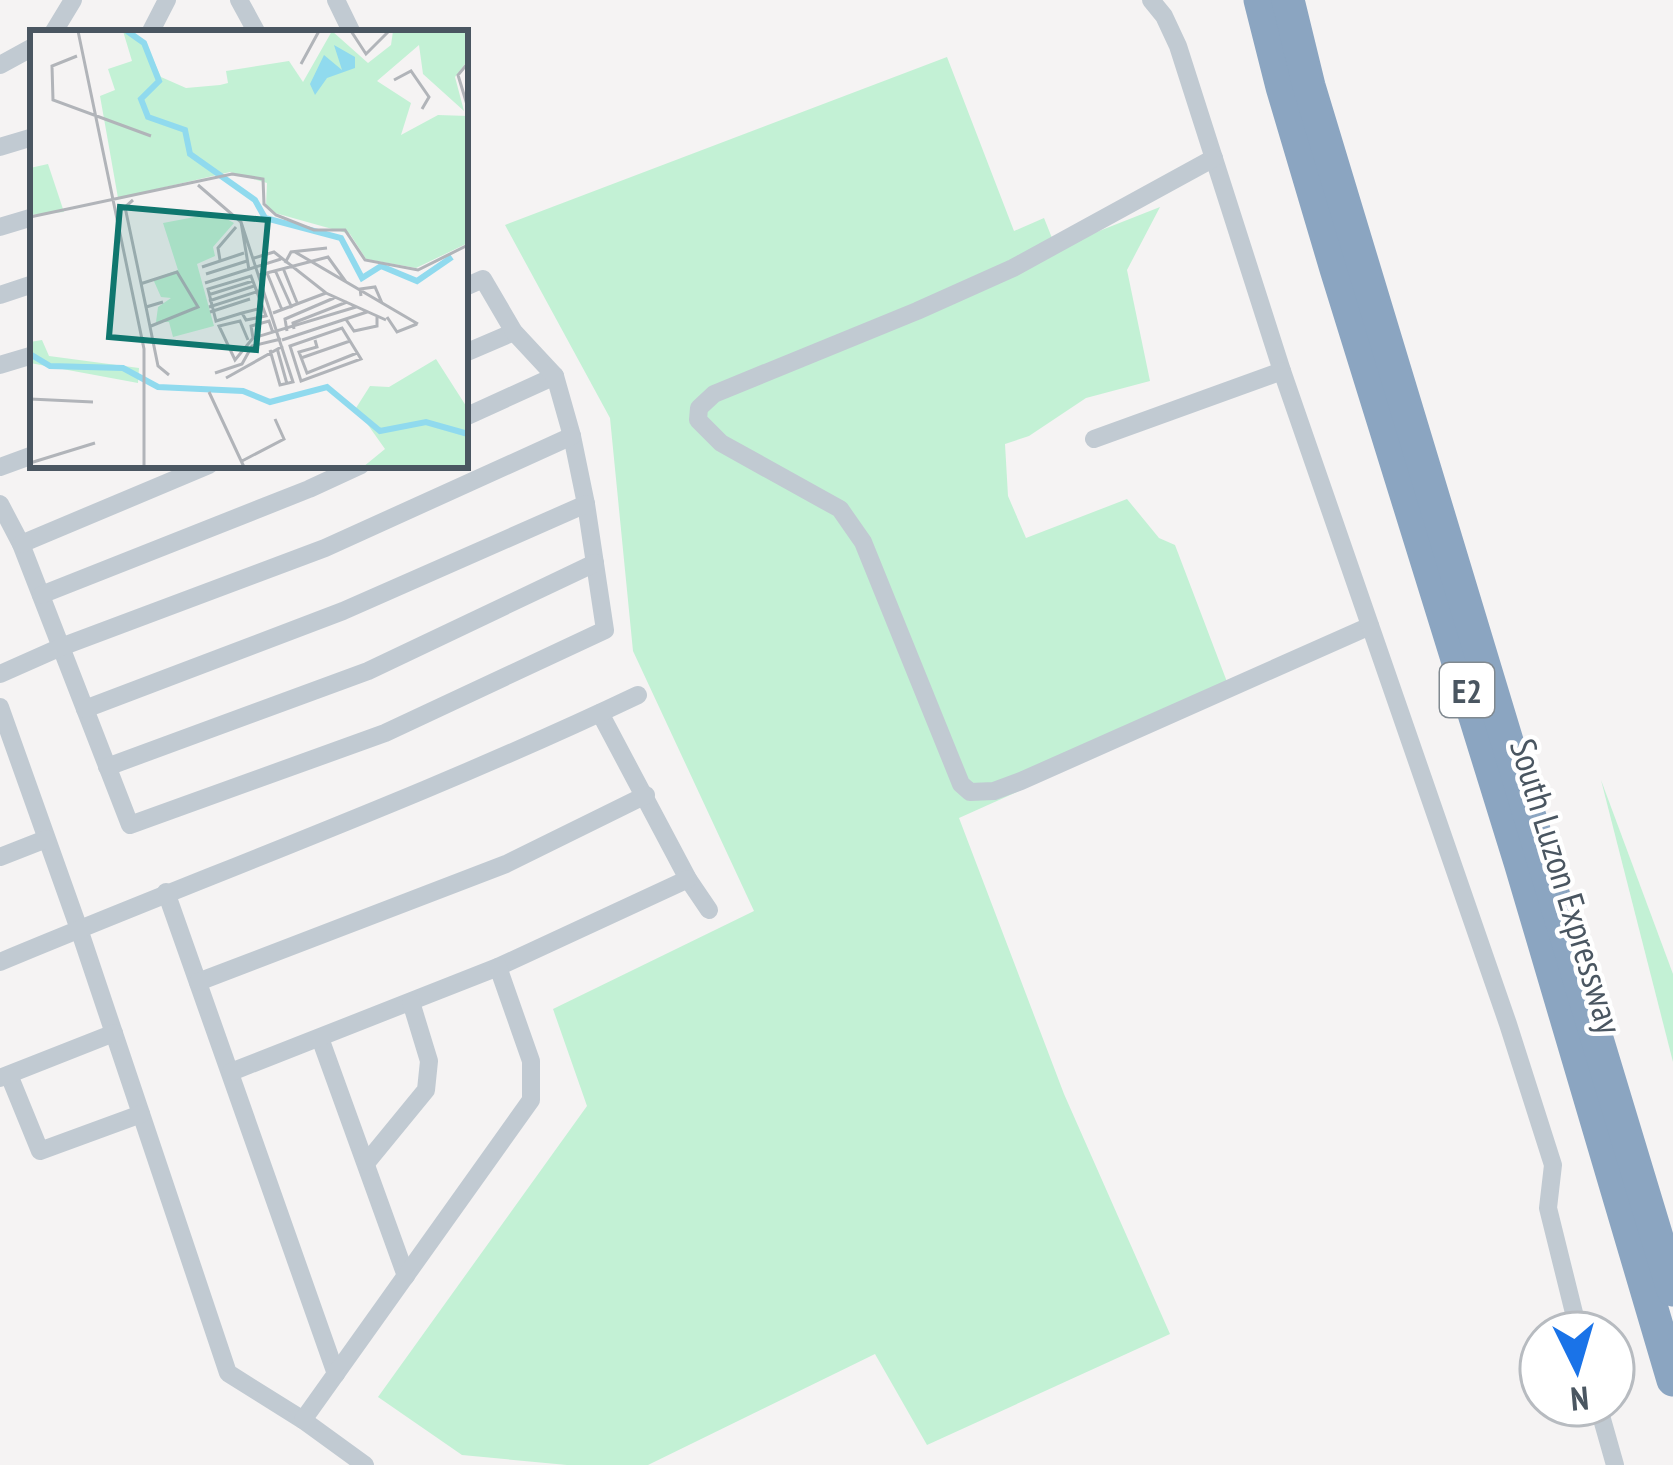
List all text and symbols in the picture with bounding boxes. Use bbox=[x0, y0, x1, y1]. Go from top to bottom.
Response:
inset map bbox=[30, 30, 468, 468]
road number: E2 bbox=[1440, 663, 1494, 717]
street label: South Luzon Expressway bbox=[1500, 733, 1634, 1039]
north arrow bbox=[1517, 1309, 1637, 1429]
text: N bbox=[1569, 1377, 1590, 1422]

